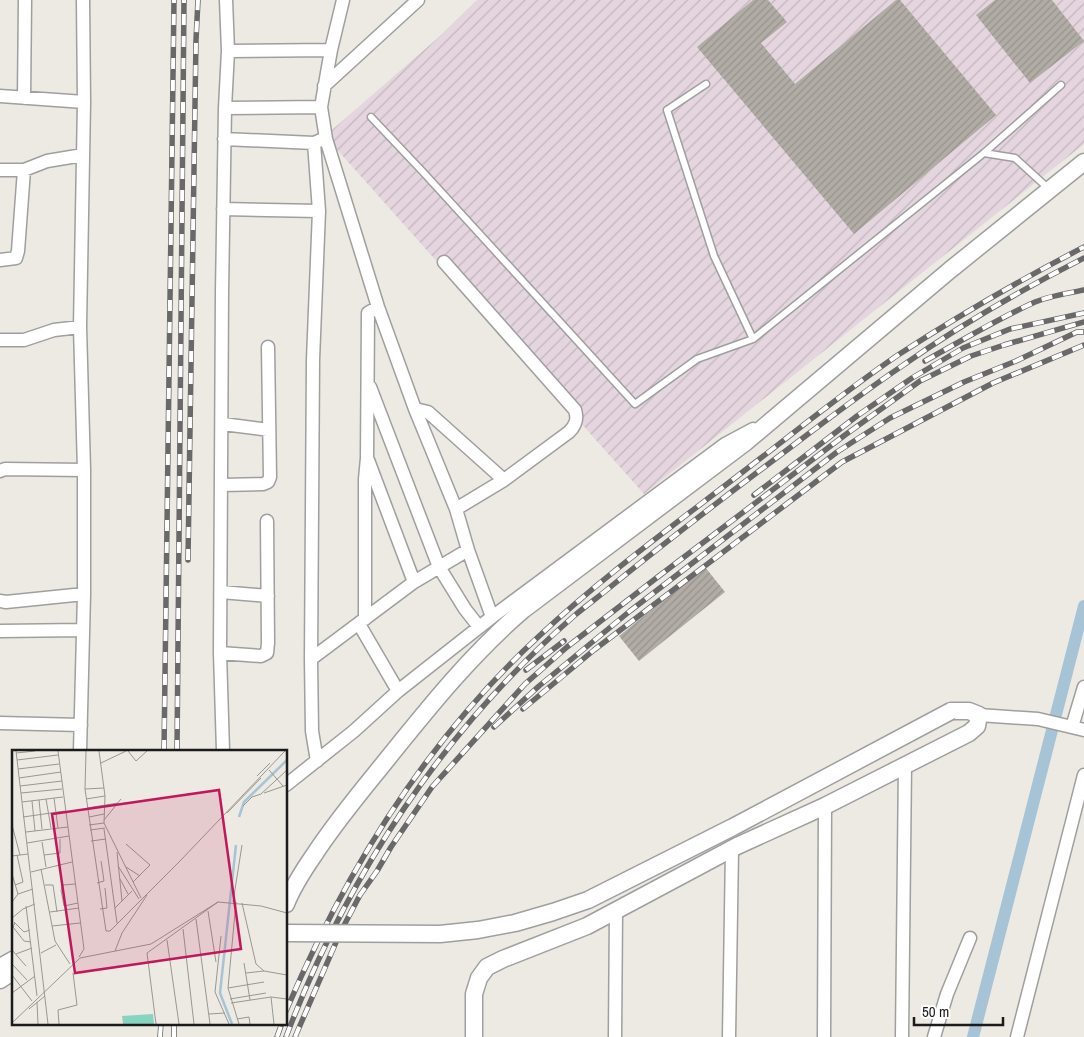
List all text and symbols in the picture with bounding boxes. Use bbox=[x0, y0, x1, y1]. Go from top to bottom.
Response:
inset map bbox=[12, 750, 288, 1024]
scale bar bbox=[914, 994, 1003, 1026]
text: 50 m bbox=[922, 1001, 949, 1022]

